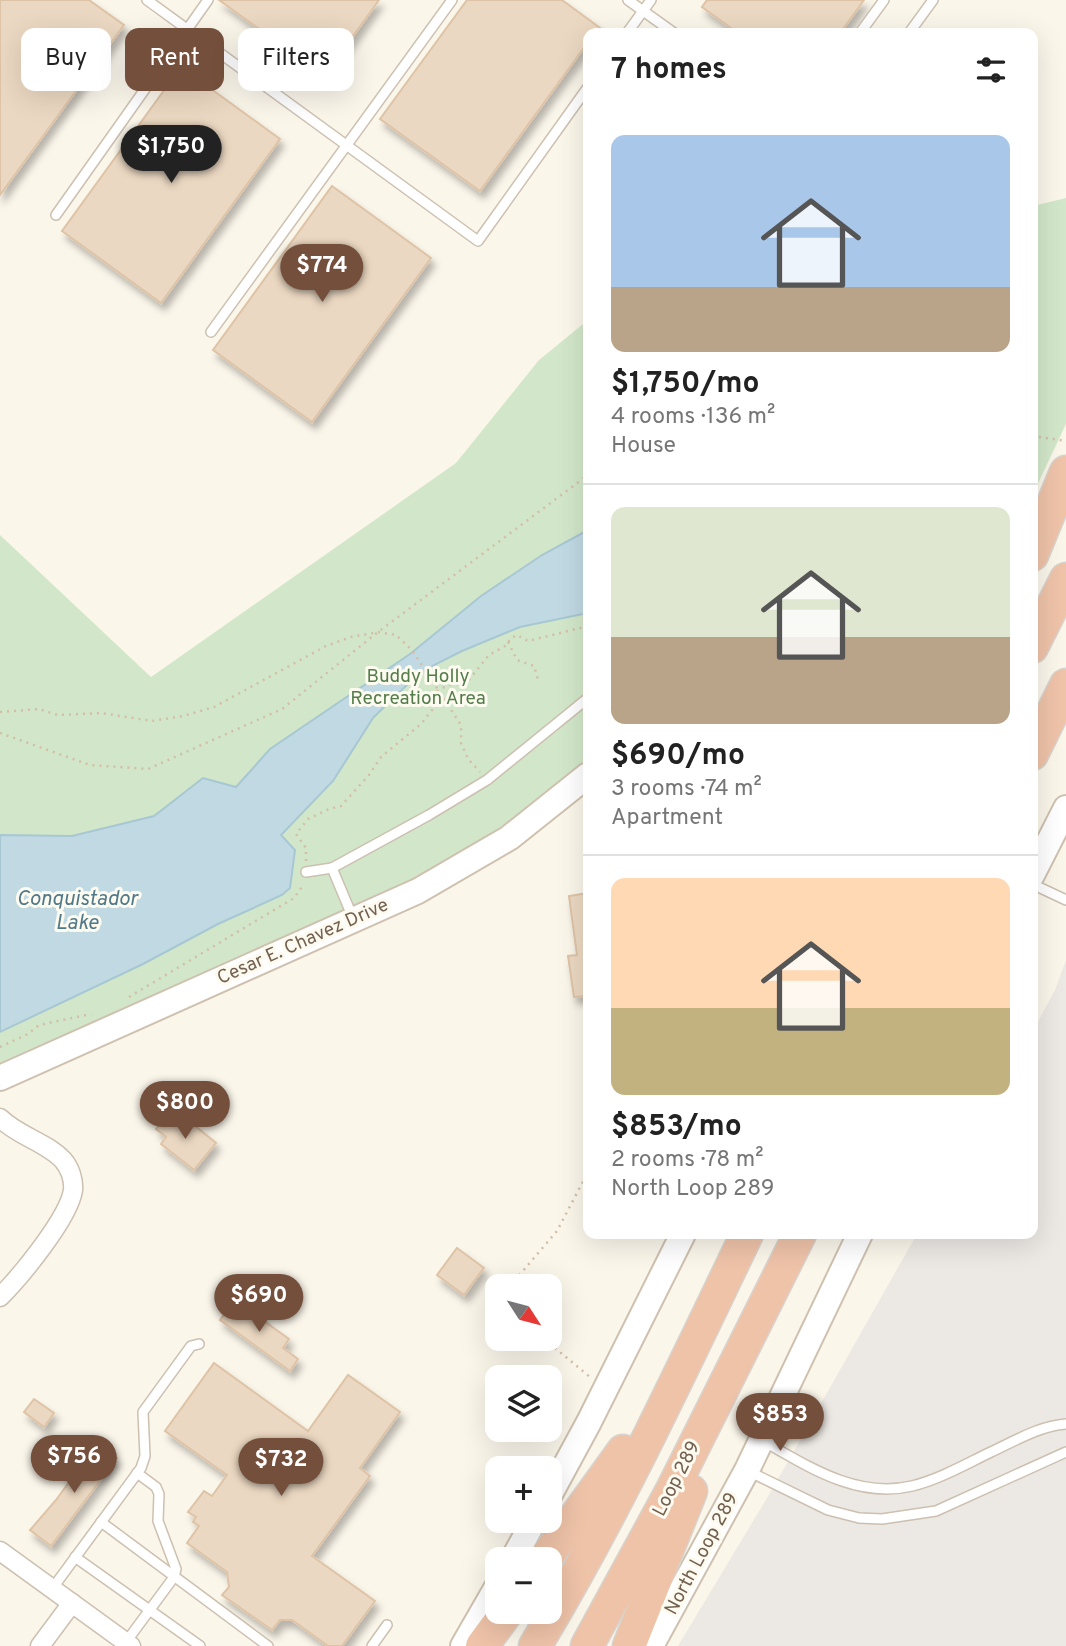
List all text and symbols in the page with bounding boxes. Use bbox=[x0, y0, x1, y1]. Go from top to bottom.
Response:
chip: Buy bbox=[21, 28, 111, 91]
chip: Rent bbox=[125, 28, 224, 91]
chip: Filters bbox=[238, 28, 354, 91]
icon: filters bbox=[972, 51, 1010, 89]
text: 7 homes bbox=[611, 52, 727, 89]
pin: $1,750 bbox=[114, 125, 228, 185]
text: $1,750 bbox=[137, 133, 205, 162]
icon: home bbox=[748, 180, 874, 306]
pin: $774 bbox=[281, 244, 363, 304]
text: $774 bbox=[296, 252, 348, 281]
text: $1,750/mo bbox=[611, 366, 760, 403]
text: 4 rooms · 136 m² bbox=[611, 403, 775, 432]
text: House bbox=[611, 432, 676, 461]
icon: home bbox=[748, 552, 874, 678]
park label: Buddy Holly Recreation Area bbox=[350, 665, 486, 711]
text: $690/mo bbox=[611, 738, 745, 775]
text: 3 rooms · 74 m² bbox=[611, 775, 762, 804]
text: Apartment bbox=[611, 804, 723, 833]
water label: Conquistador Lake bbox=[16, 886, 139, 937]
street label: Cesar E. Chavez Drive bbox=[214, 893, 392, 991]
icon: home bbox=[748, 923, 874, 1049]
pin: $800 bbox=[144, 1082, 226, 1141]
text: $800 bbox=[156, 1089, 214, 1118]
text: $853/mo bbox=[611, 1109, 742, 1146]
text: 2 rooms · 78 m² bbox=[611, 1146, 764, 1175]
text: North Loop 289 bbox=[611, 1175, 775, 1204]
pin: $690 bbox=[218, 1274, 300, 1334]
north arrow bbox=[485, 1274, 562, 1351]
map controls bbox=[485, 1274, 562, 1624]
text: $690 bbox=[230, 1282, 288, 1311]
button: layers bbox=[485, 1365, 562, 1442]
pin: $853 bbox=[739, 1394, 821, 1453]
text: $853 bbox=[752, 1401, 808, 1430]
pin: $756 bbox=[33, 1436, 115, 1495]
street label: Loop 289 bbox=[648, 1437, 706, 1521]
pin: $732 bbox=[240, 1438, 322, 1498]
text: $756 bbox=[47, 1443, 101, 1472]
text: $732 bbox=[254, 1446, 308, 1475]
button: + bbox=[485, 1456, 562, 1533]
street label: North Loop 289 bbox=[660, 1489, 744, 1619]
button: − bbox=[485, 1547, 562, 1624]

